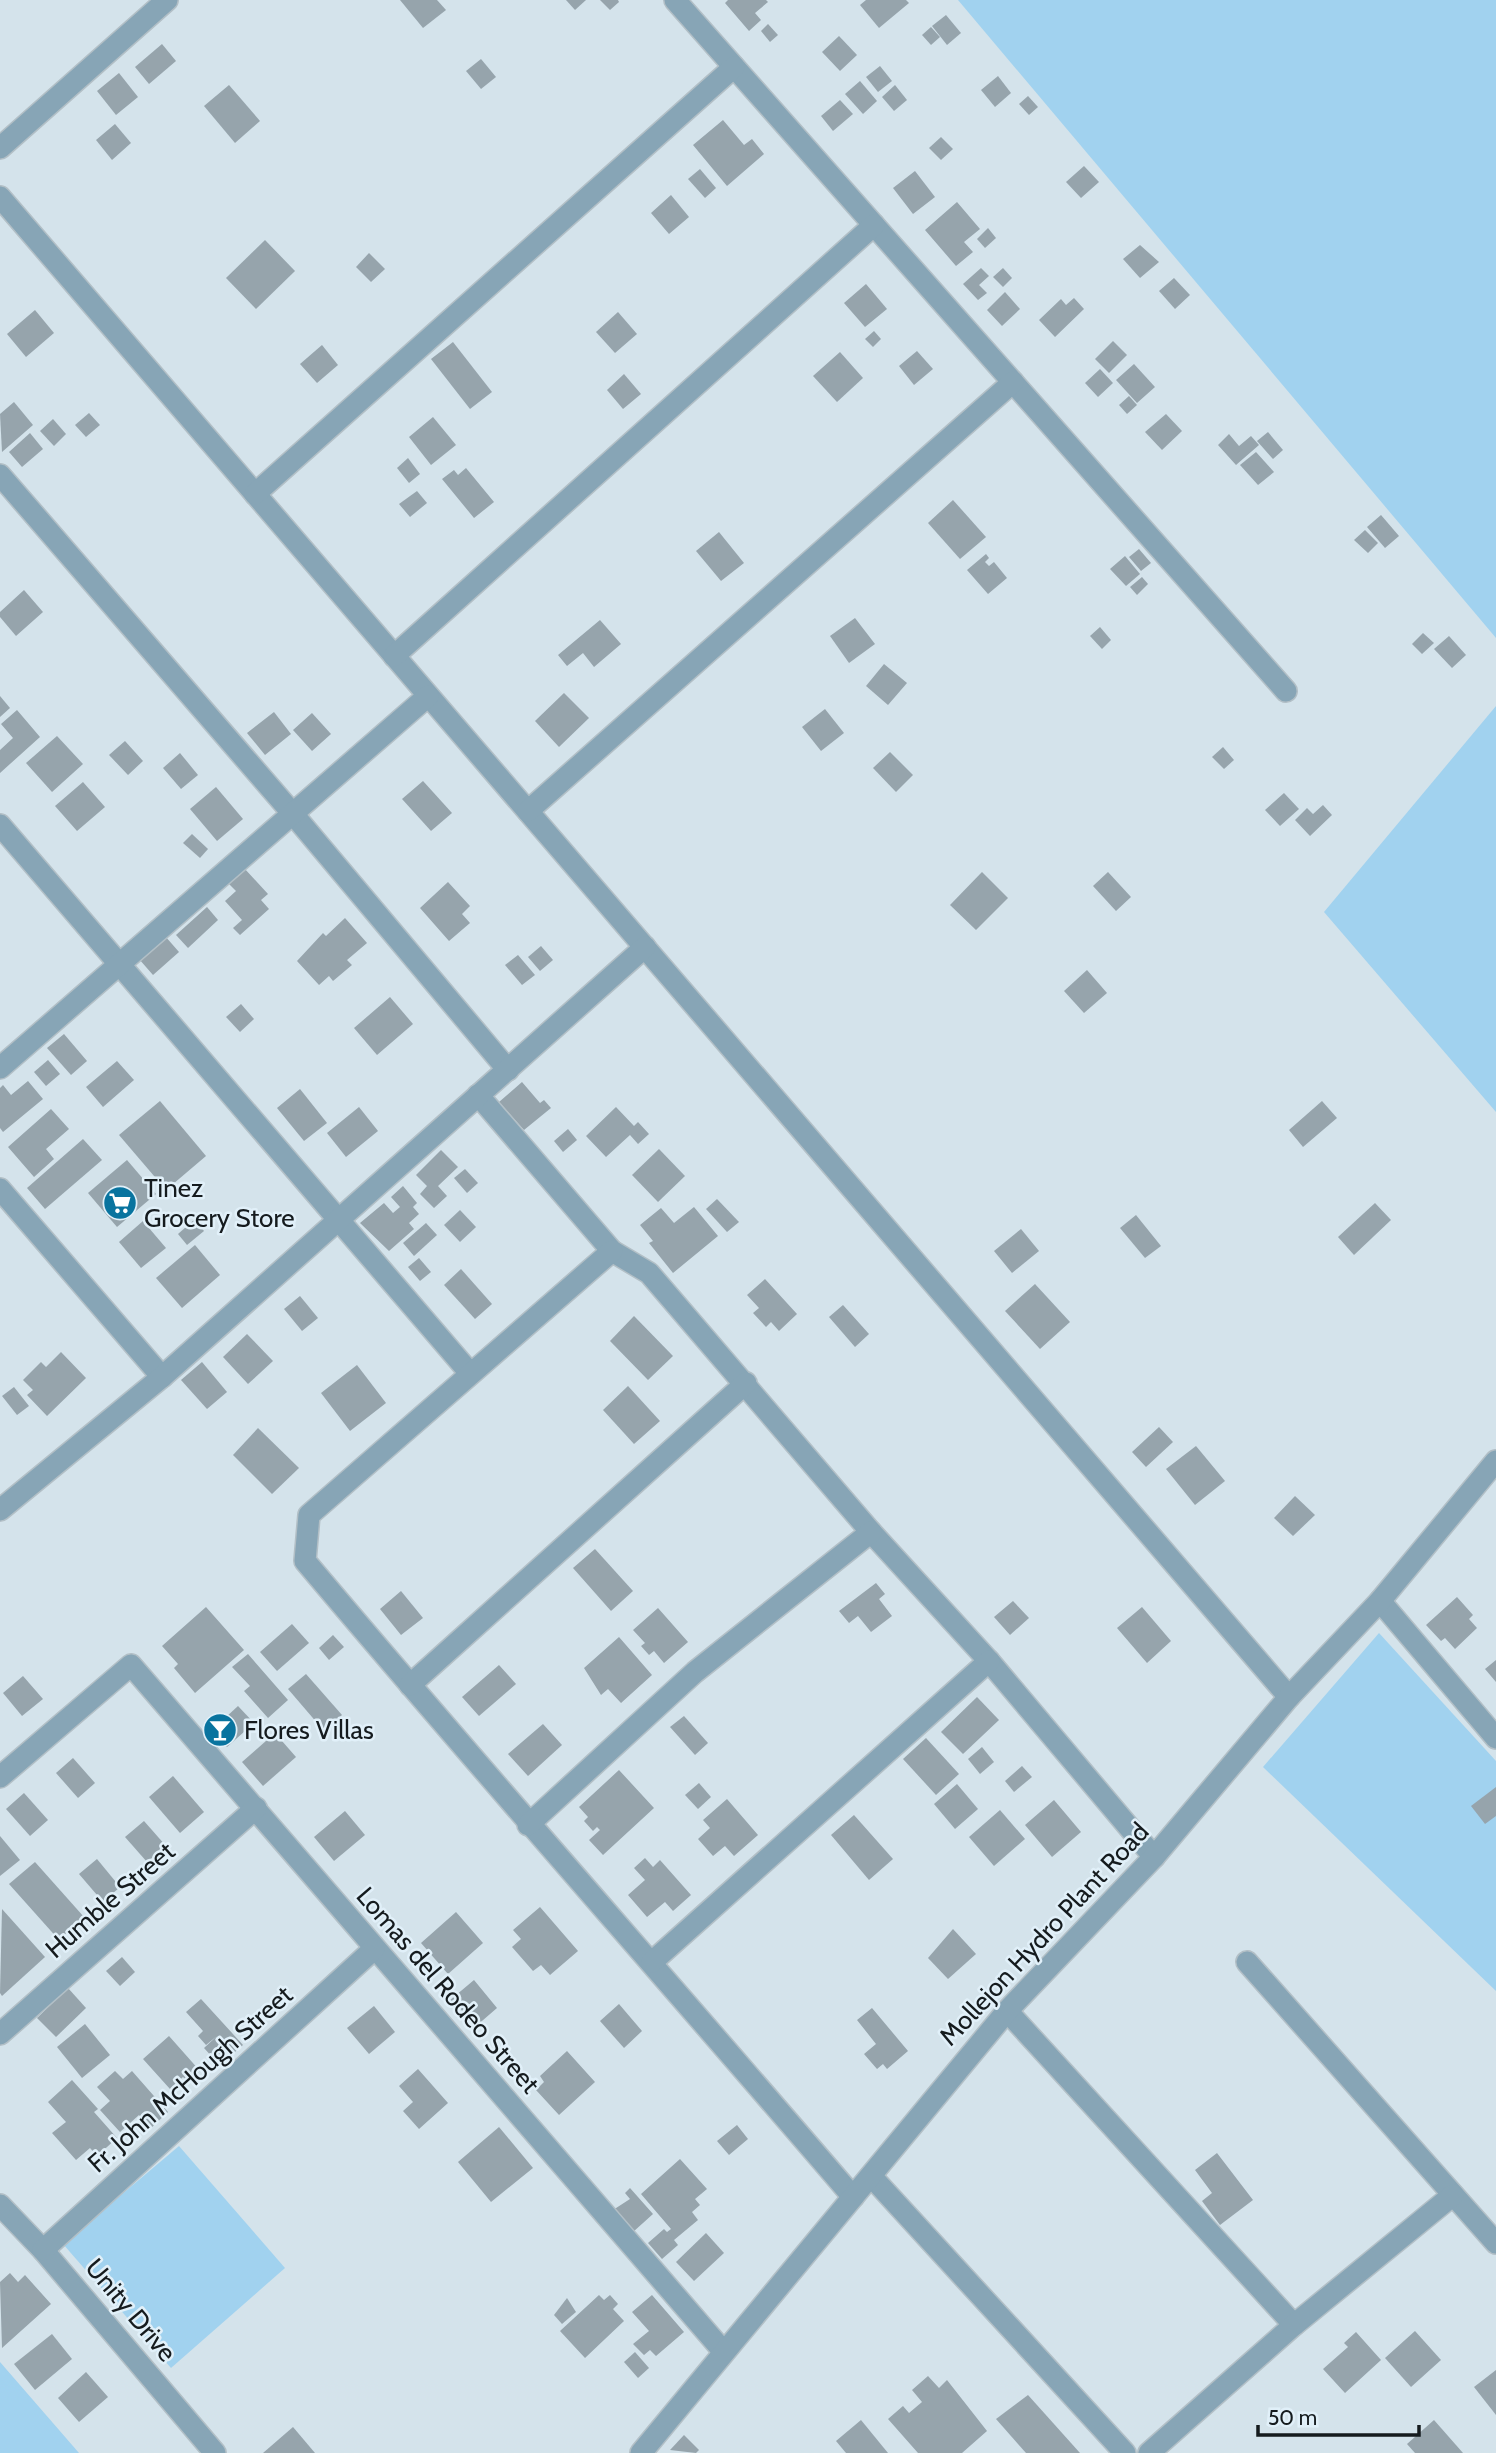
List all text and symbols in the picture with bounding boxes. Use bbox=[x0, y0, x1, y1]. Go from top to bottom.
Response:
place label: Tinez Grocery Store bbox=[144, 1172, 295, 1234]
supermarket icon: Tinez Grocery Store bbox=[101, 1184, 139, 1222]
bar icon: Flores Villas bbox=[201, 1711, 239, 1749]
place label: Flores Villas bbox=[244, 1714, 374, 1746]
street label: Mollejon Hydro Plant Road bbox=[932, 1816, 1156, 2052]
street label: Humble Street bbox=[39, 1835, 181, 1965]
street label: Lomas del Rodeo Street bbox=[350, 1880, 546, 2100]
street label: Fr. John McHough Street bbox=[81, 1979, 299, 2179]
street label: Unity Drive bbox=[79, 2252, 183, 2368]
scale bar bbox=[1258, 2394, 1419, 2438]
text: 50 m bbox=[1268, 2405, 1317, 2430]

